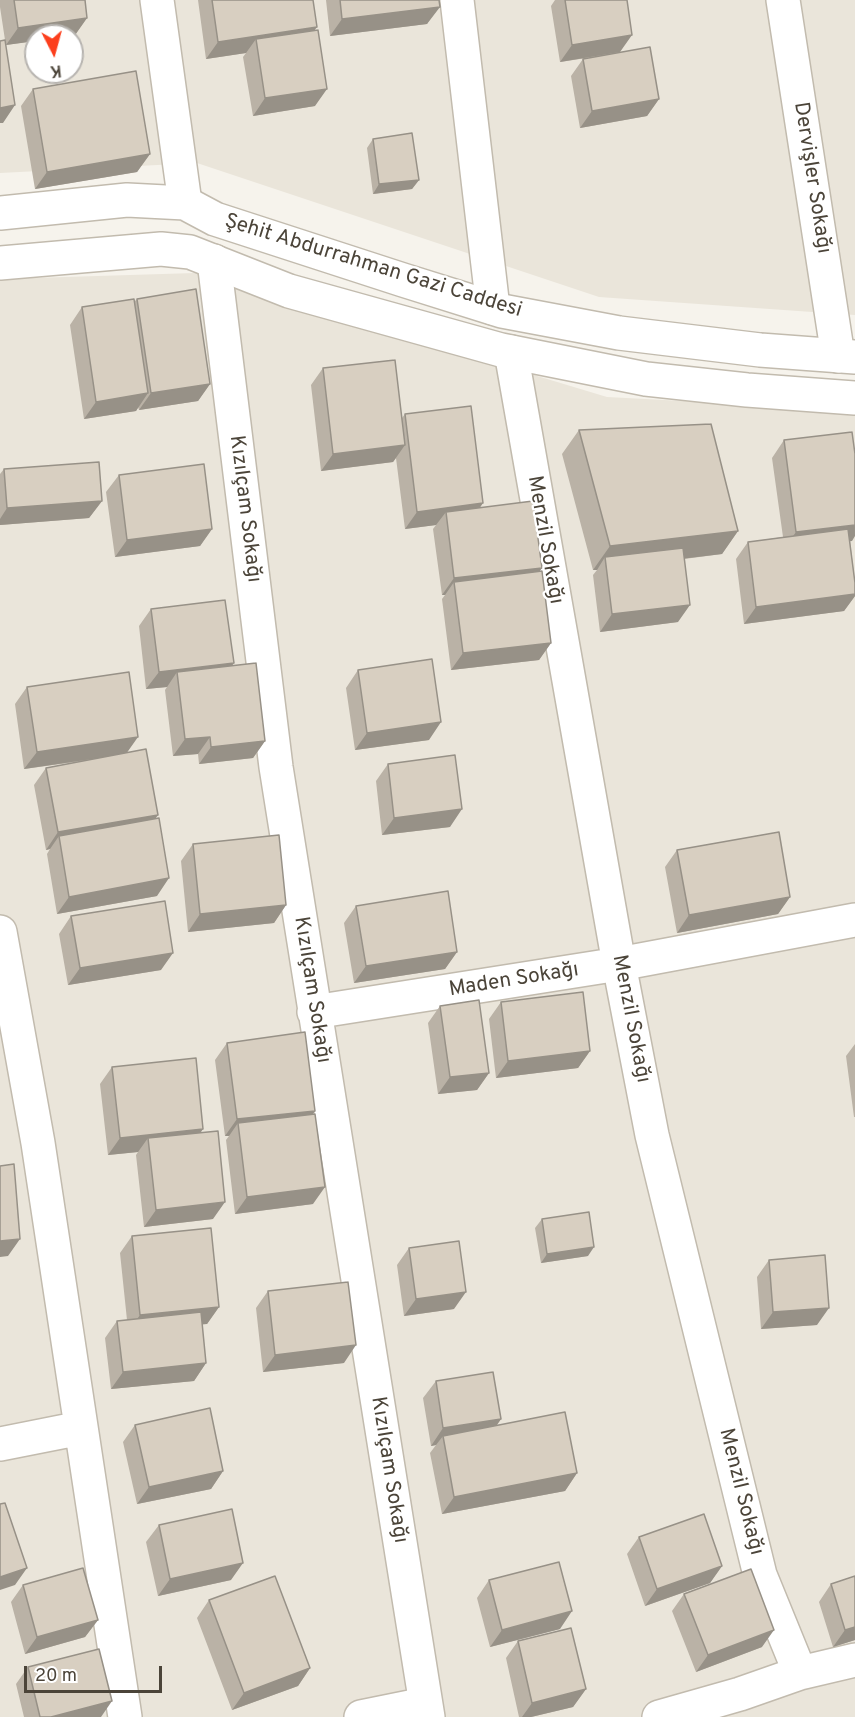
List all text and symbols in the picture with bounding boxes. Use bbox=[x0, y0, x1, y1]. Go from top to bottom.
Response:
north arrow bbox=[24, 24, 84, 84]
text: K bbox=[49, 59, 62, 80]
street label: Dervişler Sokağı bbox=[787, 100, 835, 256]
street label: Şehit Abdurrahman Gazi Caddesi bbox=[221, 210, 525, 324]
street label: Kızılçam Sokağı bbox=[222, 434, 266, 584]
street label: Menzil Sokağı bbox=[520, 474, 568, 606]
street label: Kızılçam Sokağı bbox=[287, 915, 335, 1065]
street label: Menzil Sokağı bbox=[605, 953, 655, 1085]
street label: Maden Sokağı bbox=[447, 958, 581, 1004]
street label: Kızılçam Sokağı bbox=[364, 1395, 412, 1545]
street label: Menzil Sokağı bbox=[712, 1426, 768, 1558]
scale bar bbox=[27, 1654, 165, 1692]
text: 20 m bbox=[35, 1665, 77, 1688]

